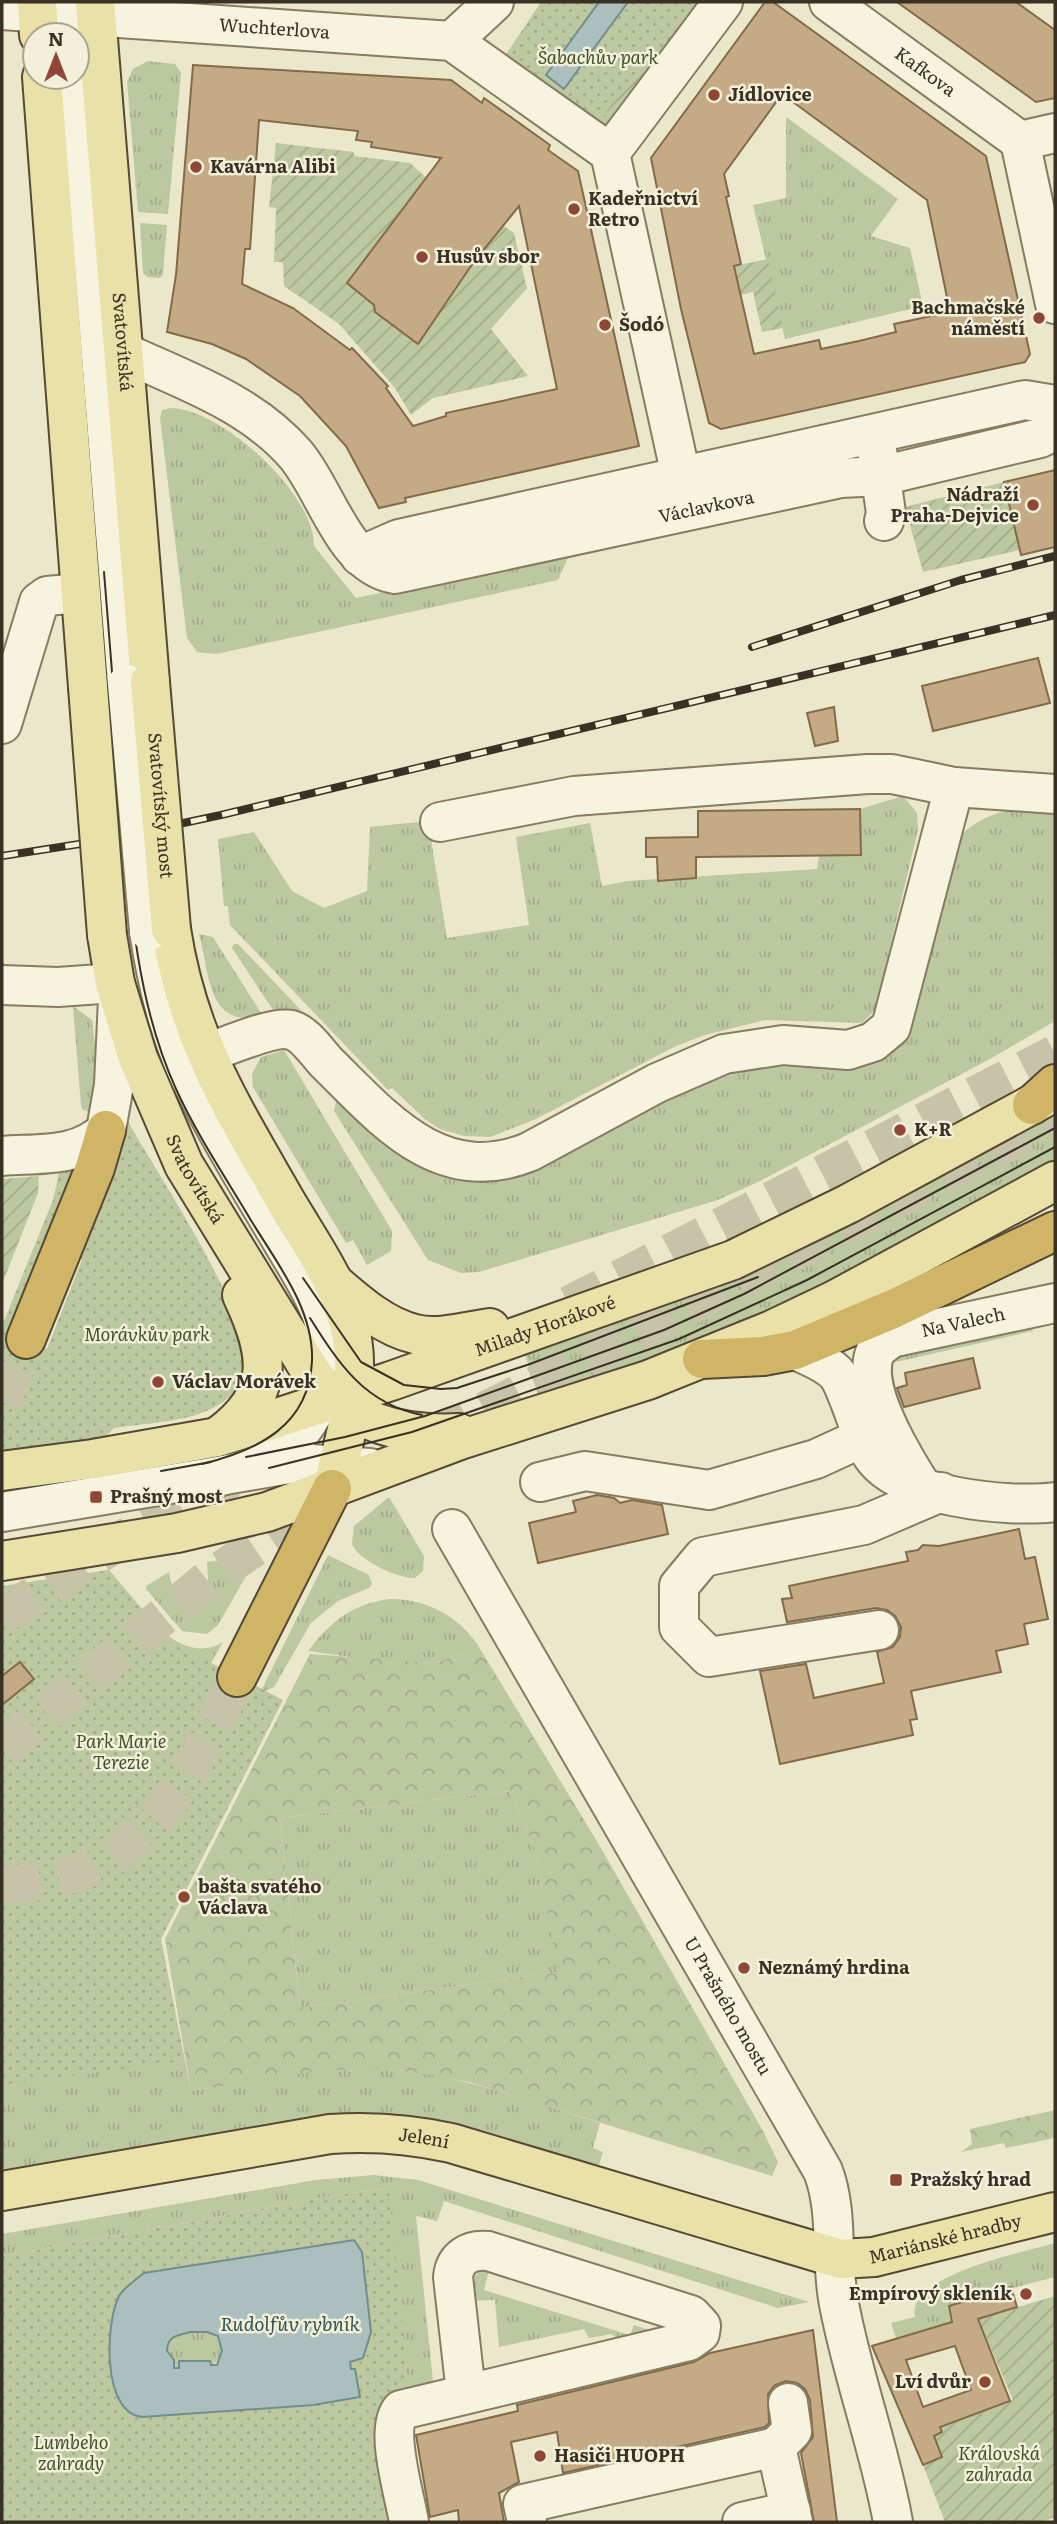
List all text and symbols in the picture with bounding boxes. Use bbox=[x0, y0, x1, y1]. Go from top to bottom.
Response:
street label: Wuchterlova bbox=[218, 10, 331, 45]
north arrow bbox=[21, 21, 91, 91]
text: N bbox=[48, 24, 64, 52]
street label: Kafkova bbox=[890, 39, 963, 103]
park label: Šabachův park bbox=[538, 43, 658, 70]
place label: Jídlovice bbox=[728, 80, 812, 107]
marker: Jídlovice bbox=[706, 87, 722, 103]
place label: Kavárna Alibi bbox=[210, 152, 336, 179]
marker: Kavárna Alibi bbox=[188, 159, 204, 175]
place label: Kadeřnictví Retro bbox=[588, 184, 699, 232]
marker: Kadeřnictví Retro bbox=[566, 201, 582, 217]
place label: Husův sbor bbox=[436, 242, 540, 269]
marker: Husův sbor bbox=[414, 249, 430, 265]
street label: Svatovítská bbox=[107, 291, 141, 393]
place label: Bachmačské náměstí bbox=[911, 293, 1025, 341]
place label: Šodó bbox=[619, 310, 664, 337]
marker: Bachmačské náměstí bbox=[1031, 310, 1047, 326]
marker: Šodó bbox=[597, 317, 613, 333]
place label: Nádraží Praha-Dejvice bbox=[891, 480, 1019, 528]
street label: Václavkova bbox=[656, 482, 756, 529]
marker: Nádraží Praha-Dejvice bbox=[1025, 497, 1041, 513]
street label: Svatovítský most bbox=[142, 731, 182, 880]
place label: K+R bbox=[914, 1115, 953, 1142]
marker: K+R bbox=[892, 1122, 908, 1138]
street label: Svatovítská bbox=[160, 1129, 232, 1229]
street label: Milady Horákové bbox=[470, 1288, 619, 1362]
street label: Na Valech bbox=[918, 1299, 1007, 1343]
park label: Morávkův park bbox=[84, 1320, 210, 1347]
place label: Václav Morávek bbox=[172, 1367, 317, 1394]
marker: Václav Morávek bbox=[150, 1374, 166, 1390]
place label: Prašný most bbox=[110, 1482, 223, 1509]
marker: Prašný most bbox=[88, 1489, 104, 1505]
park label: Park Marie Terezie bbox=[76, 1727, 166, 1775]
place label: bašta svatého Václava bbox=[198, 1872, 322, 1920]
marker: bašta svatého Václava bbox=[176, 1889, 192, 1905]
street label: U Prašného mostu bbox=[678, 1931, 780, 2080]
place label: Neznámý hrdina bbox=[758, 1953, 910, 1980]
marker: Neznámý hrdina bbox=[736, 1960, 752, 1976]
street label: Jelení bbox=[397, 2120, 452, 2154]
place label: Pražský hrad bbox=[910, 2165, 1031, 2192]
marker: Pražský hrad bbox=[888, 2172, 904, 2188]
street label: Mariánské hradby bbox=[865, 2206, 1025, 2270]
place label: Empírový skleník bbox=[849, 2279, 1013, 2306]
marker: Empírový skleník bbox=[1018, 2286, 1034, 2302]
water label: Rudolfův rybník bbox=[220, 2309, 360, 2337]
place label: Lví dvůr bbox=[895, 2367, 971, 2394]
marker: Lví dvůr bbox=[977, 2374, 993, 2390]
park label: Lumbeho zahrady bbox=[33, 2428, 109, 2476]
park label: Královská zahrada bbox=[958, 2439, 1041, 2487]
place label: Hasiči HUOPH bbox=[554, 2441, 685, 2468]
marker: Hasiči HUOPH bbox=[532, 2448, 548, 2464]

